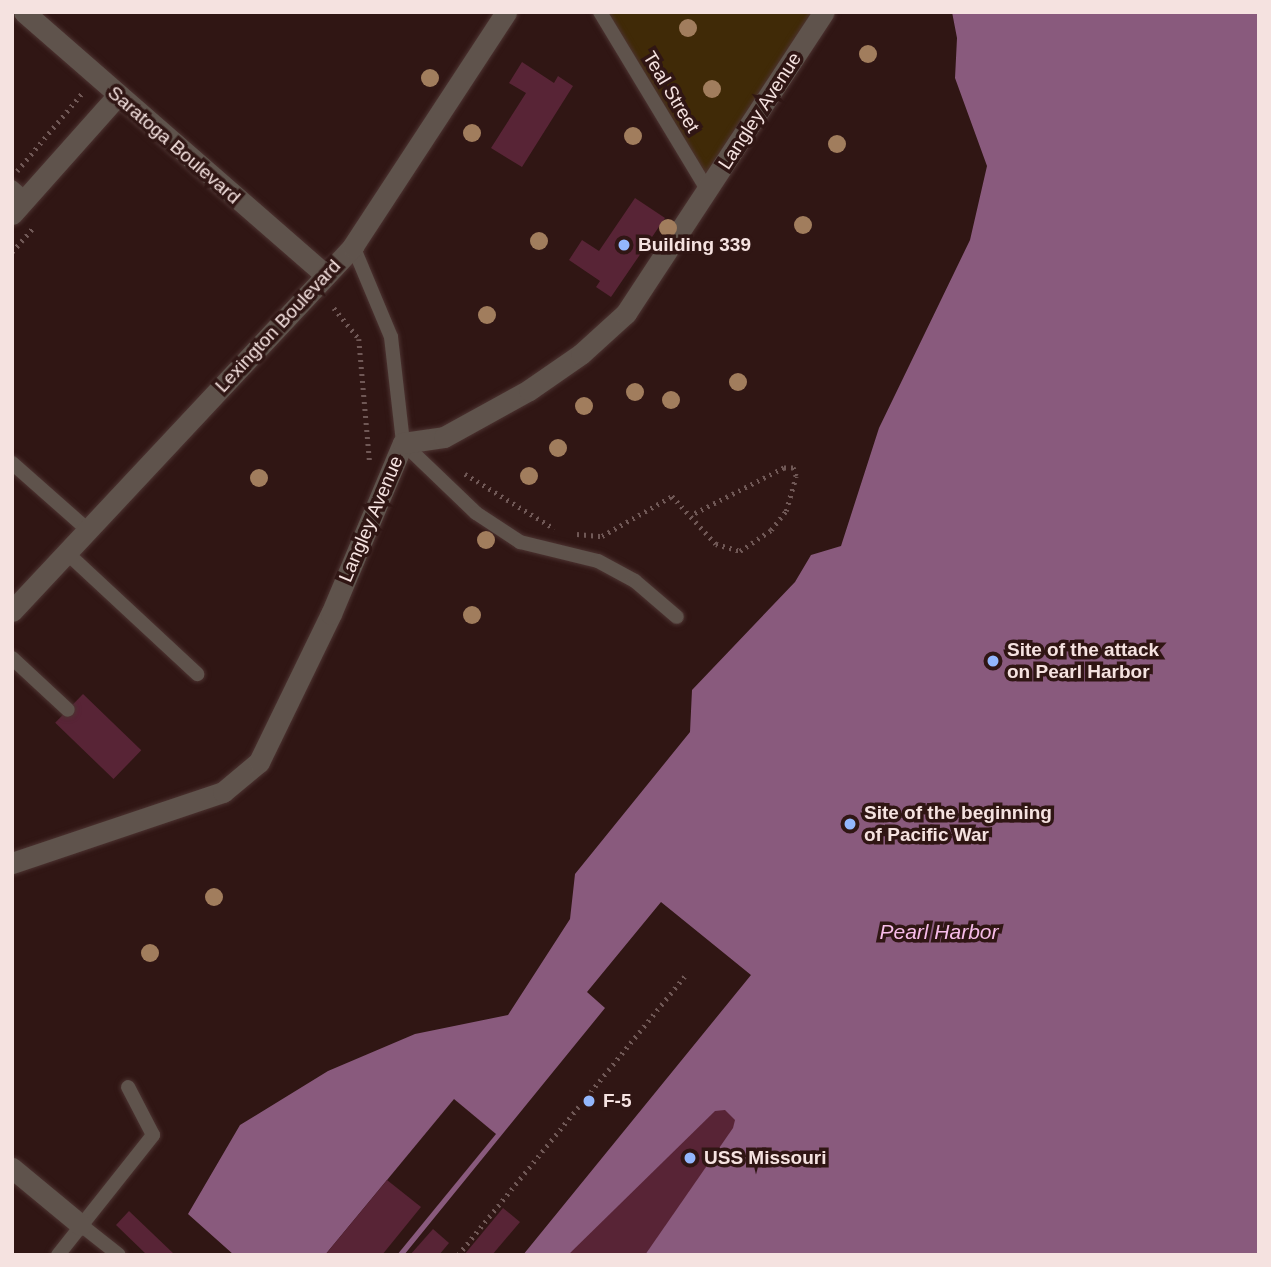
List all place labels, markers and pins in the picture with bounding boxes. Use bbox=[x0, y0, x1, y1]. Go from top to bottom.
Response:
place label: Building 339 bbox=[638, 234, 751, 256]
marker: Building 339 bbox=[616, 237, 632, 253]
place label: Site of the attack on Pearl Harbor bbox=[1007, 639, 1159, 683]
marker: Site of the attack on Pearl Harbor bbox=[985, 653, 1001, 669]
place label: Site of the beginning of Pacific War bbox=[864, 802, 1052, 846]
marker: Site of the beginning of Pacific War bbox=[842, 816, 858, 832]
place label: F-5 bbox=[603, 1090, 632, 1112]
marker: F-5 bbox=[581, 1093, 597, 1109]
place label: USS Missouri bbox=[704, 1147, 826, 1169]
marker: USS Missouri bbox=[682, 1150, 698, 1166]

